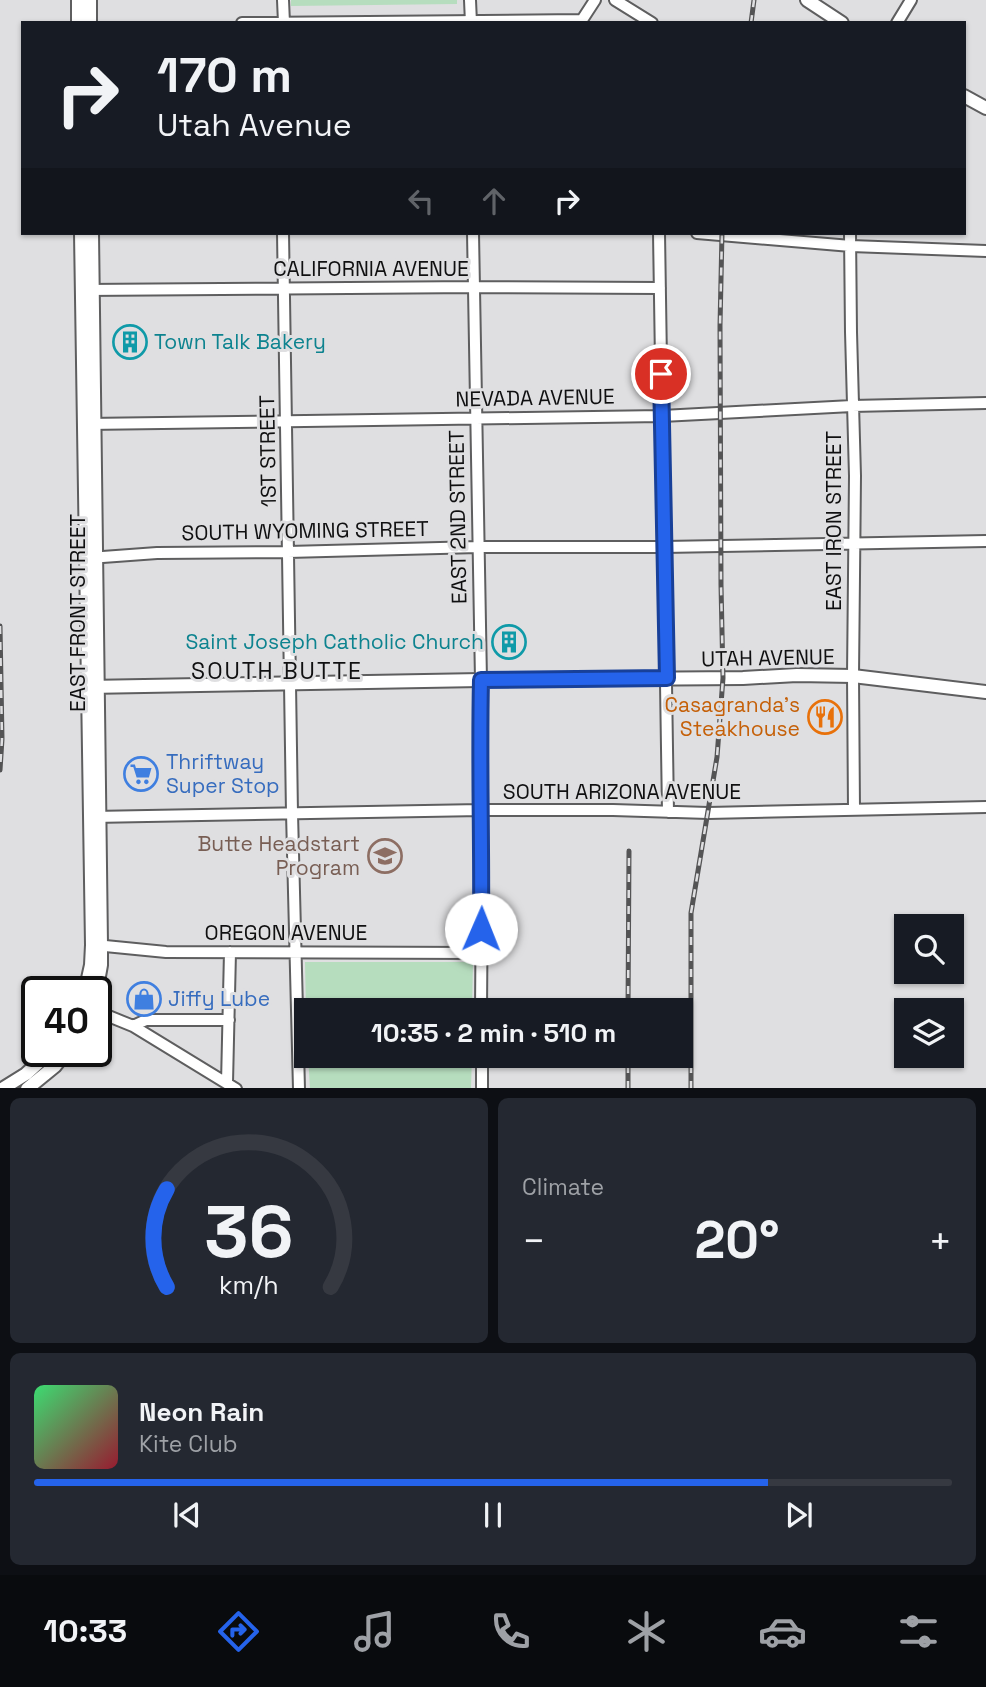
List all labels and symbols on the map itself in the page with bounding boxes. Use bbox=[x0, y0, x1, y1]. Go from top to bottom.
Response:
street label: CALIFORNIA AVENUE bbox=[273, 255, 469, 282]
building icon: Town Talk Bakery bbox=[111, 323, 149, 361]
place label: Town Talk Bakery bbox=[154, 328, 326, 355]
pin bbox=[631, 344, 691, 404]
street label: NEVADA AVENUE bbox=[455, 383, 615, 412]
street label: 1ST STREET bbox=[253, 395, 282, 507]
street label: EAST 2ND STREET bbox=[442, 430, 473, 604]
street label: EAST IRON STREET bbox=[820, 431, 847, 611]
street label: EAST FRONT STREET bbox=[64, 514, 91, 712]
street label: SOUTH WYOMING STREET bbox=[181, 515, 429, 546]
building icon: Saint Joseph Catholic Church bbox=[490, 623, 528, 661]
place label: Saint Joseph Catholic Church bbox=[185, 628, 484, 655]
street label: UTAH AVENUE bbox=[701, 643, 835, 672]
district label: SOUTH BUTTE bbox=[191, 656, 363, 686]
place label: Casagranda's Steakhouse bbox=[664, 691, 800, 742]
restaurant icon: Casagranda's Steakhouse bbox=[806, 698, 844, 736]
place label: Thriftway Super Stop bbox=[166, 748, 280, 799]
supermarket icon: Thriftway Super Stop bbox=[122, 755, 160, 793]
street label: SOUTH ARIZONA AVENUE bbox=[503, 778, 741, 805]
place label: Butte Headstart Program bbox=[197, 830, 360, 881]
school or university icon: Butte Headstart Program bbox=[366, 837, 404, 875]
position arrow bbox=[444, 892, 518, 966]
street label: OREGON AVENUE bbox=[205, 919, 367, 946]
speed limit sign: 40 bbox=[21, 976, 112, 1067]
shop icon: Jiffy Lube bbox=[125, 980, 163, 1018]
place label: Jiffy Lube bbox=[168, 985, 270, 1012]

